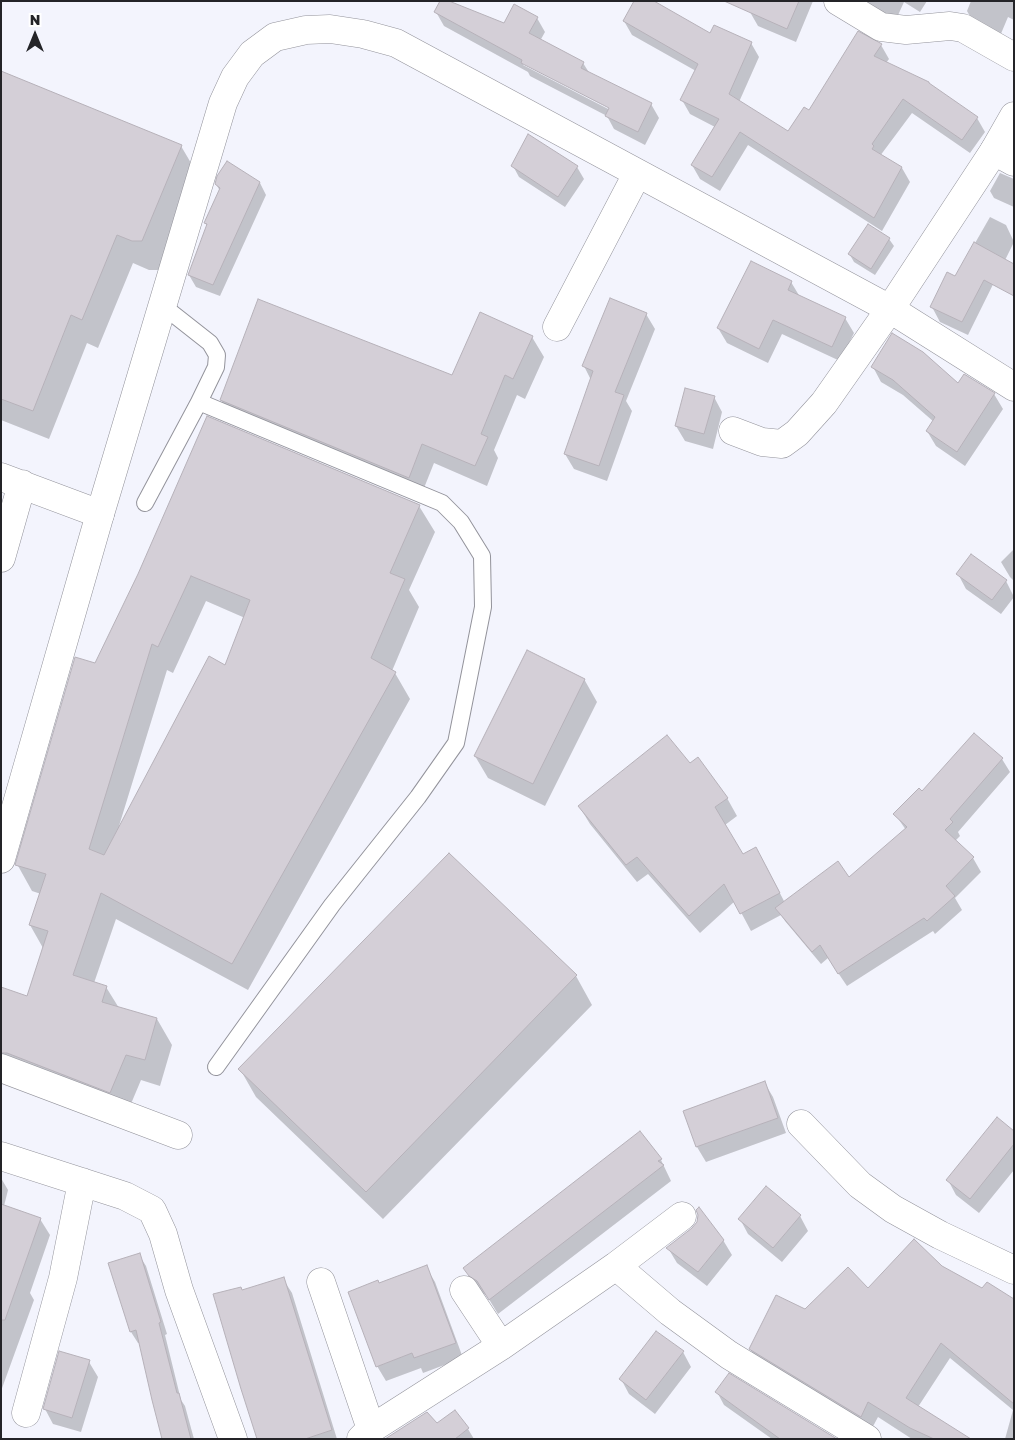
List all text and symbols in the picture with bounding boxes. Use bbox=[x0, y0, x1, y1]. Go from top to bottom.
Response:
north arrow bbox=[10, 10, 60, 60]
text: N bbox=[30, 11, 40, 28]

